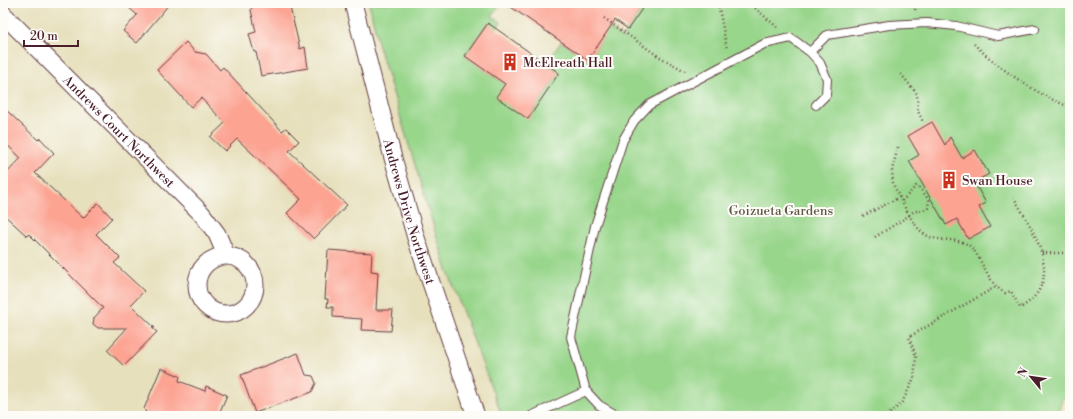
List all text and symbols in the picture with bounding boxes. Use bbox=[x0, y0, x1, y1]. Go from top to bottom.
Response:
scale bar bbox=[24, 22, 78, 48]
text: 20 m bbox=[30, 29, 58, 44]
building icon: McElreath Hall bbox=[500, 52, 520, 72]
place label: McElreath Hall bbox=[523, 55, 613, 71]
street label: Andrews Court Northwest bbox=[59, 72, 178, 191]
street label: Andrews Drive Northwest bbox=[379, 136, 438, 287]
building icon: Swan House bbox=[939, 170, 959, 190]
place label: Swan House bbox=[962, 173, 1033, 189]
park label: Goizueta Gardens bbox=[729, 203, 834, 219]
north arrow bbox=[1011, 357, 1051, 397]
text: N bbox=[1015, 365, 1032, 380]

